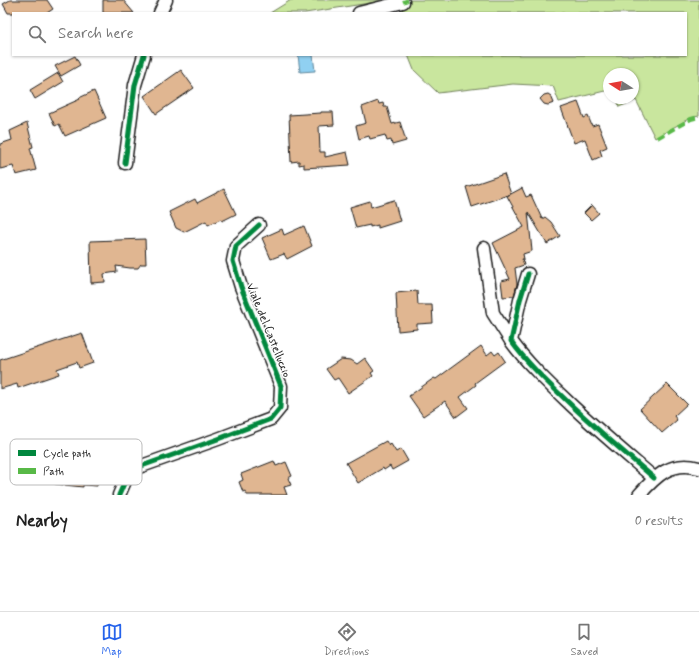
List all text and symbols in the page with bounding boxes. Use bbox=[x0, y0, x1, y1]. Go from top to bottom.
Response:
search box bbox=[12, 12, 687, 56]
icon: search bbox=[26, 23, 48, 45]
text: Search here bbox=[58, 24, 134, 44]
north arrow bbox=[603, 68, 639, 104]
street label: Viale del Castelluccio bbox=[242, 281, 294, 380]
legend bbox=[10, 439, 142, 485]
text: Cycle path bbox=[43, 447, 91, 461]
text: Path bbox=[43, 465, 64, 479]
text: Nearby bbox=[16, 510, 68, 532]
text: 0 results bbox=[635, 513, 683, 530]
tab: Map bbox=[101, 621, 123, 659]
tab: Directions bbox=[324, 621, 369, 659]
tab: Saved bbox=[571, 621, 598, 659]

